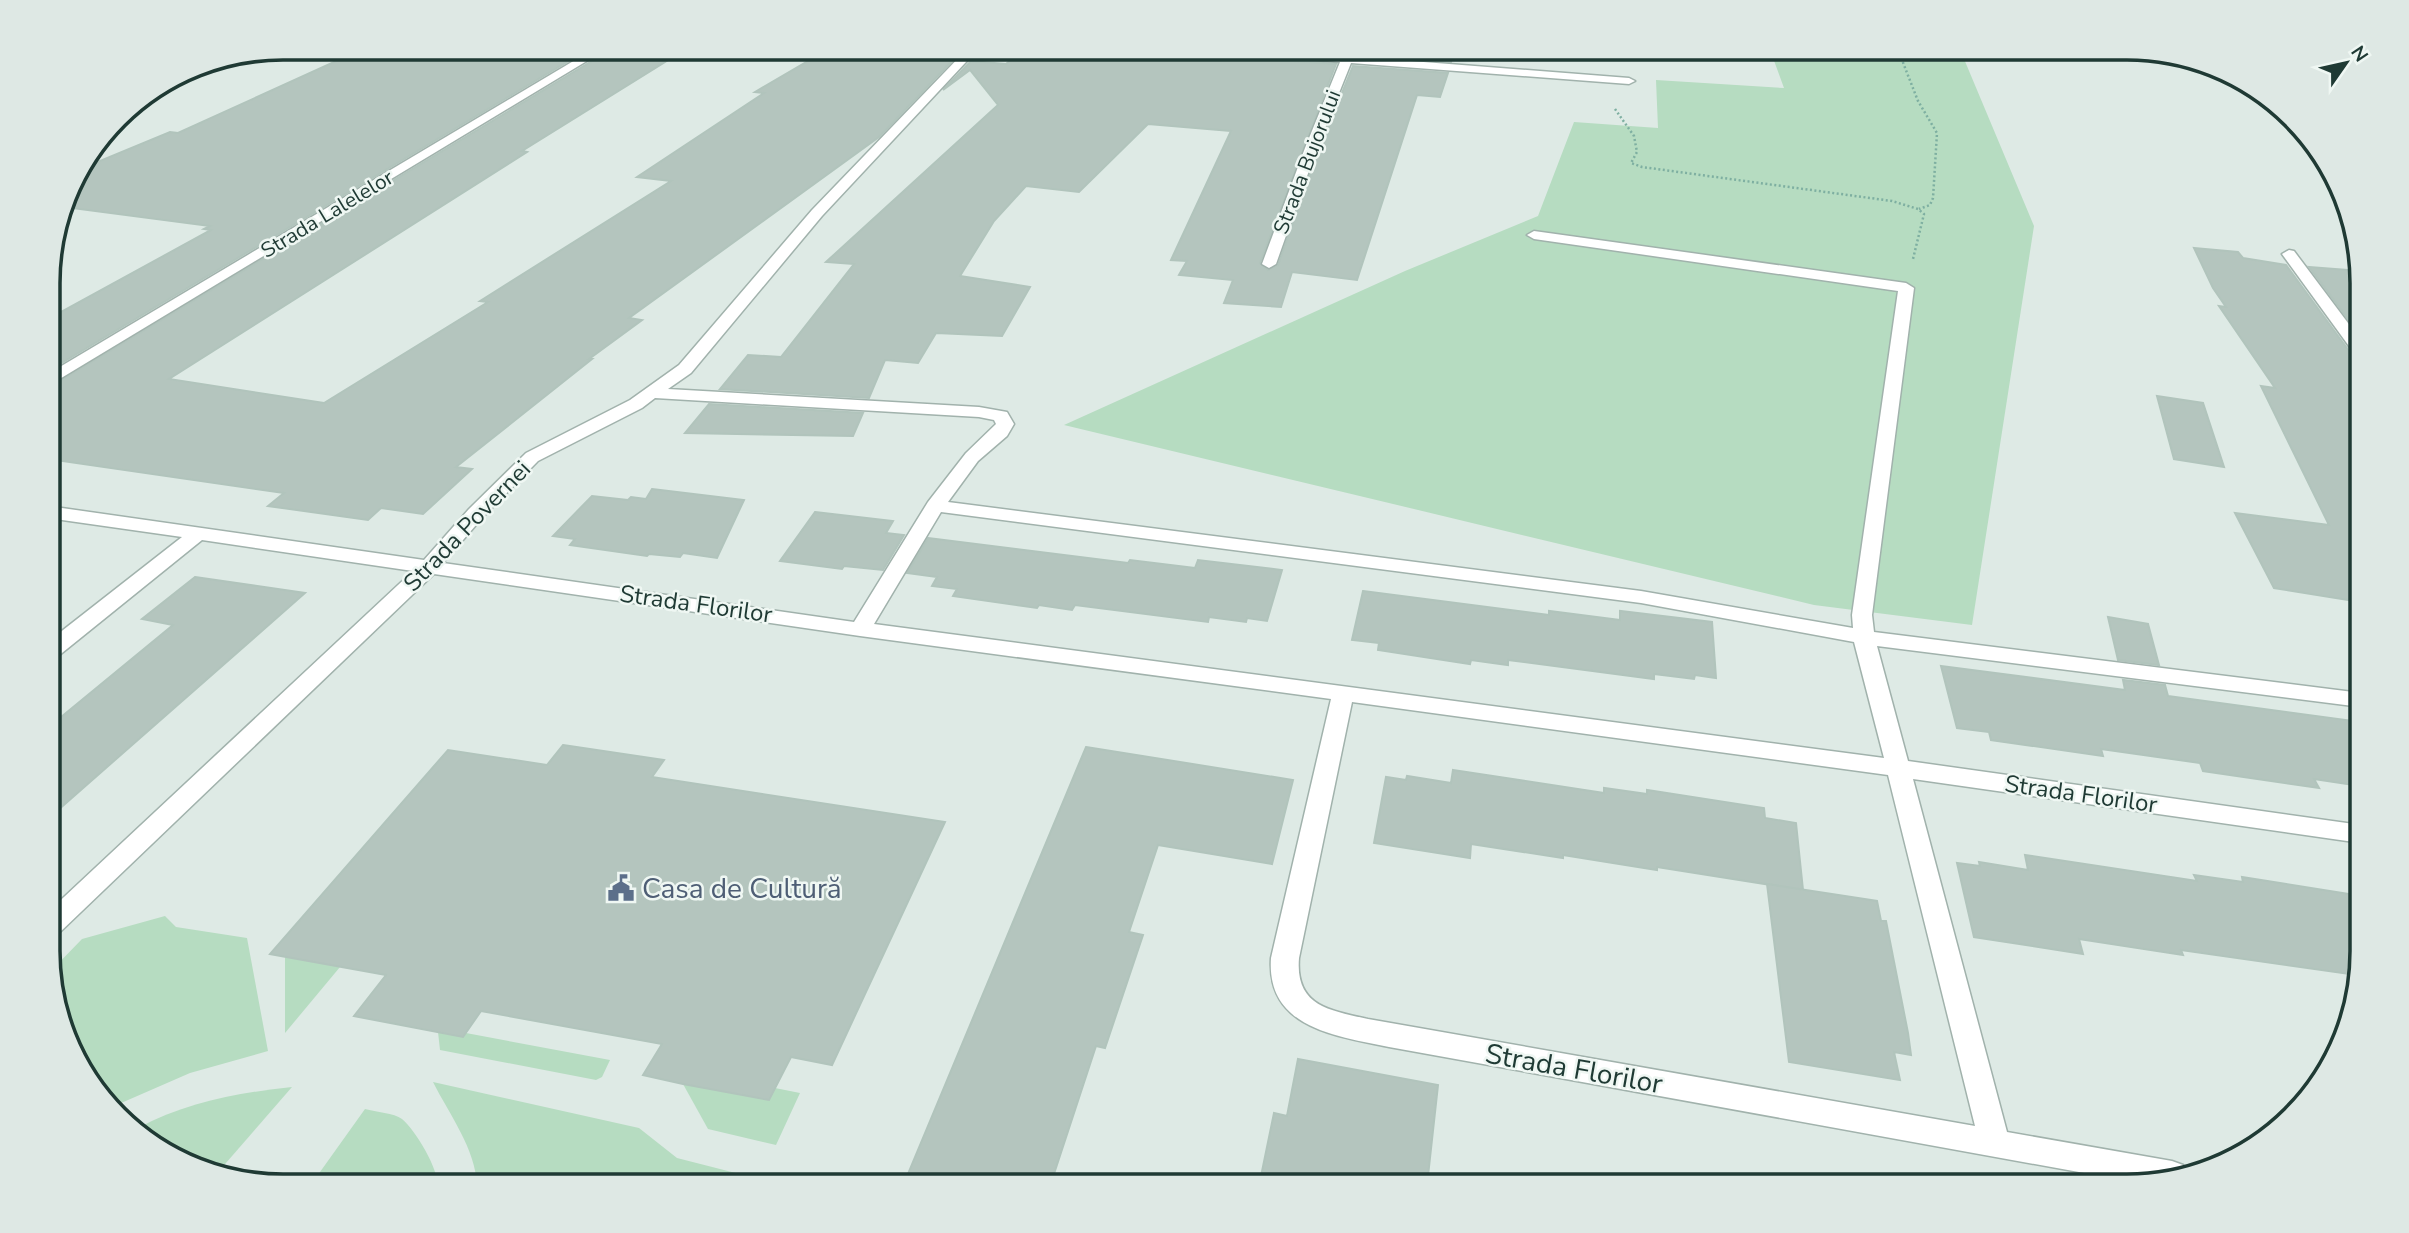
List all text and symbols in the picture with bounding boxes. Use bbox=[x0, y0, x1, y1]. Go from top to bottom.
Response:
north arrow bbox=[2311, 28, 2381, 98]
text: N bbox=[2345, 41, 2374, 67]
street label: Strada Bujorului bbox=[1267, 86, 1347, 238]
street label: Strada Lalelelor bbox=[256, 163, 399, 265]
street label: Strada Povernei bbox=[396, 454, 538, 598]
street label: Strada Florilor bbox=[618, 577, 775, 631]
street label: Strada Florilor bbox=[2003, 767, 2160, 821]
place label: Casa de Cultură bbox=[642, 870, 842, 908]
public building icon: Casa de Cultură bbox=[606, 873, 636, 903]
street label: Strada Florilor bbox=[1482, 1035, 1665, 1103]

